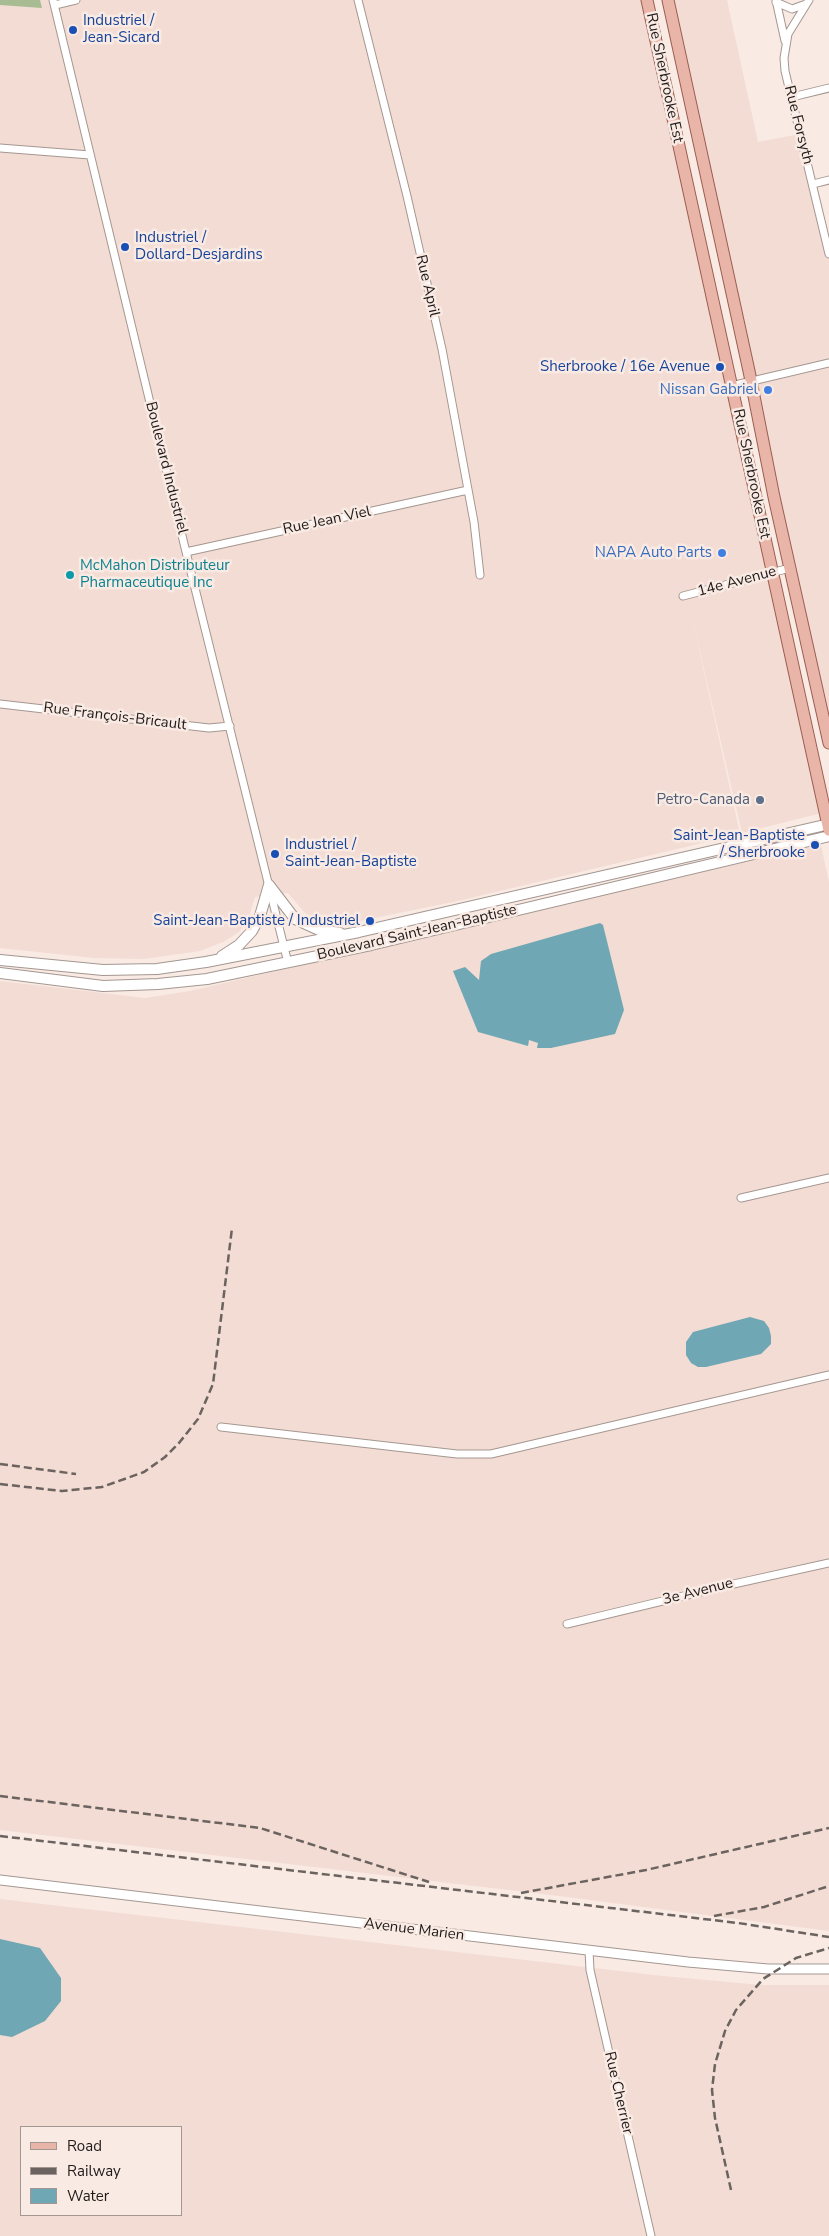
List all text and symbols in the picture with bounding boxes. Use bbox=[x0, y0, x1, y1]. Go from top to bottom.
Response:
street label: Rue Sherbrooke Est bbox=[641, 11, 687, 145]
place label: Industriel / Jean-Sicard bbox=[83, 12, 160, 47]
marker: Industriel / Jean-Sicard bbox=[67, 24, 79, 36]
street label: Rue Forsyth bbox=[780, 84, 816, 166]
place label: Industriel / Dollard-Desjardins bbox=[135, 229, 263, 264]
marker: Industriel / Dollard-Desjardins bbox=[119, 241, 131, 253]
street label: Rue April bbox=[411, 253, 443, 319]
place label: Sherbrooke / 16e Avenue bbox=[540, 358, 710, 376]
marker: Sherbrooke / 16e Avenue bbox=[714, 361, 726, 373]
place label: Nissan Gabriel bbox=[660, 381, 758, 399]
marker: Nissan Gabriel bbox=[762, 384, 774, 396]
street label: Boulevard Industriel bbox=[141, 400, 191, 536]
street label: Rue Sherbrooke Est bbox=[728, 407, 774, 541]
street label: Rue Jean Viel bbox=[281, 503, 373, 539]
place label: NAPA Auto Parts bbox=[595, 544, 712, 562]
marker: NAPA Auto Parts bbox=[716, 547, 728, 559]
place label: McMahon Distributeur Pharmaceutique Inc bbox=[80, 557, 230, 592]
street label: 14e Avenue bbox=[696, 563, 778, 601]
marker: McMahon Distributeur Pharmaceutique Inc bbox=[64, 569, 76, 581]
street label: Rue François-Bricault bbox=[42, 699, 188, 735]
place label: Petro-Canada bbox=[656, 791, 750, 809]
marker: Petro-Canada bbox=[754, 794, 766, 806]
place label: Saint-Jean-Baptiste / Sherbrooke bbox=[673, 827, 805, 862]
place label: Industriel / Saint-Jean-Baptiste bbox=[285, 836, 417, 871]
marker: Saint-Jean-Baptiste / Sherbrooke bbox=[809, 839, 821, 851]
marker: Industriel / Saint-Jean-Baptiste bbox=[269, 848, 281, 860]
street label: Boulevard Saint-Jean-Baptiste bbox=[315, 901, 519, 965]
place label: Saint-Jean-Baptiste / Industriel bbox=[153, 912, 360, 930]
marker: Saint-Jean-Baptiste / Industriel bbox=[364, 915, 376, 927]
street label: 3e Avenue bbox=[661, 1575, 735, 1609]
street label: Avenue Marien bbox=[363, 1915, 465, 1945]
street label: Rue Cherrier bbox=[600, 2050, 636, 2136]
legend bbox=[20, 2126, 182, 2216]
text: Road bbox=[67, 2136, 102, 2156]
text: Railway bbox=[67, 2161, 121, 2181]
text: Water bbox=[67, 2186, 109, 2206]

